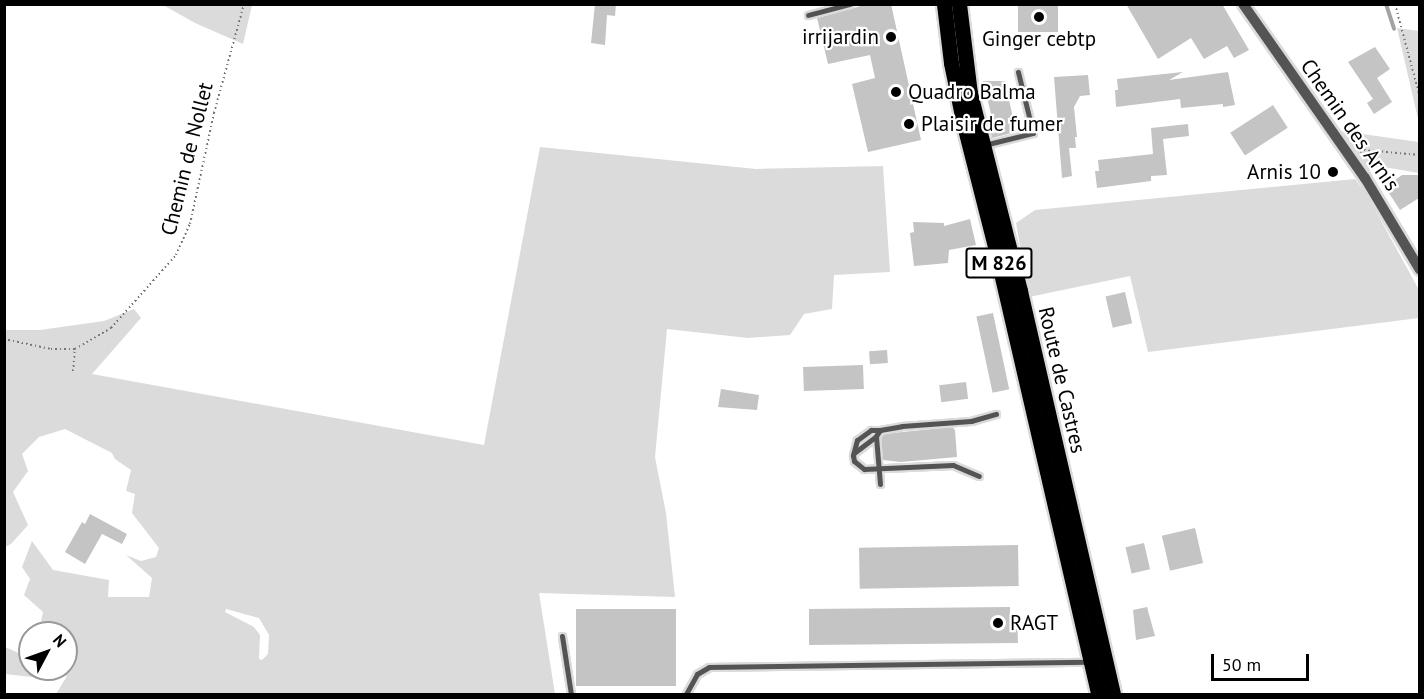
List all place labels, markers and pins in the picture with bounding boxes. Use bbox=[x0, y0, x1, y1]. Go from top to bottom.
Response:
marker: Ginger cebtp bbox=[1032, 10, 1046, 24]
place label: irrijardin bbox=[802, 24, 879, 50]
place label: Ginger cebtp bbox=[982, 26, 1096, 52]
marker: irrijardin bbox=[884, 30, 898, 44]
place label: Quadro Balma bbox=[908, 79, 1036, 105]
marker: Quadro Balma bbox=[889, 85, 903, 99]
place label: Plaisir de fumer bbox=[921, 111, 1063, 137]
marker: Plaisir de fumer bbox=[902, 117, 916, 131]
place label: Arnis 10 bbox=[1247, 159, 1321, 185]
marker: Arnis 10 bbox=[1326, 165, 1340, 179]
place label: RAGT bbox=[1010, 610, 1058, 636]
marker: RAGT bbox=[991, 616, 1005, 630]

